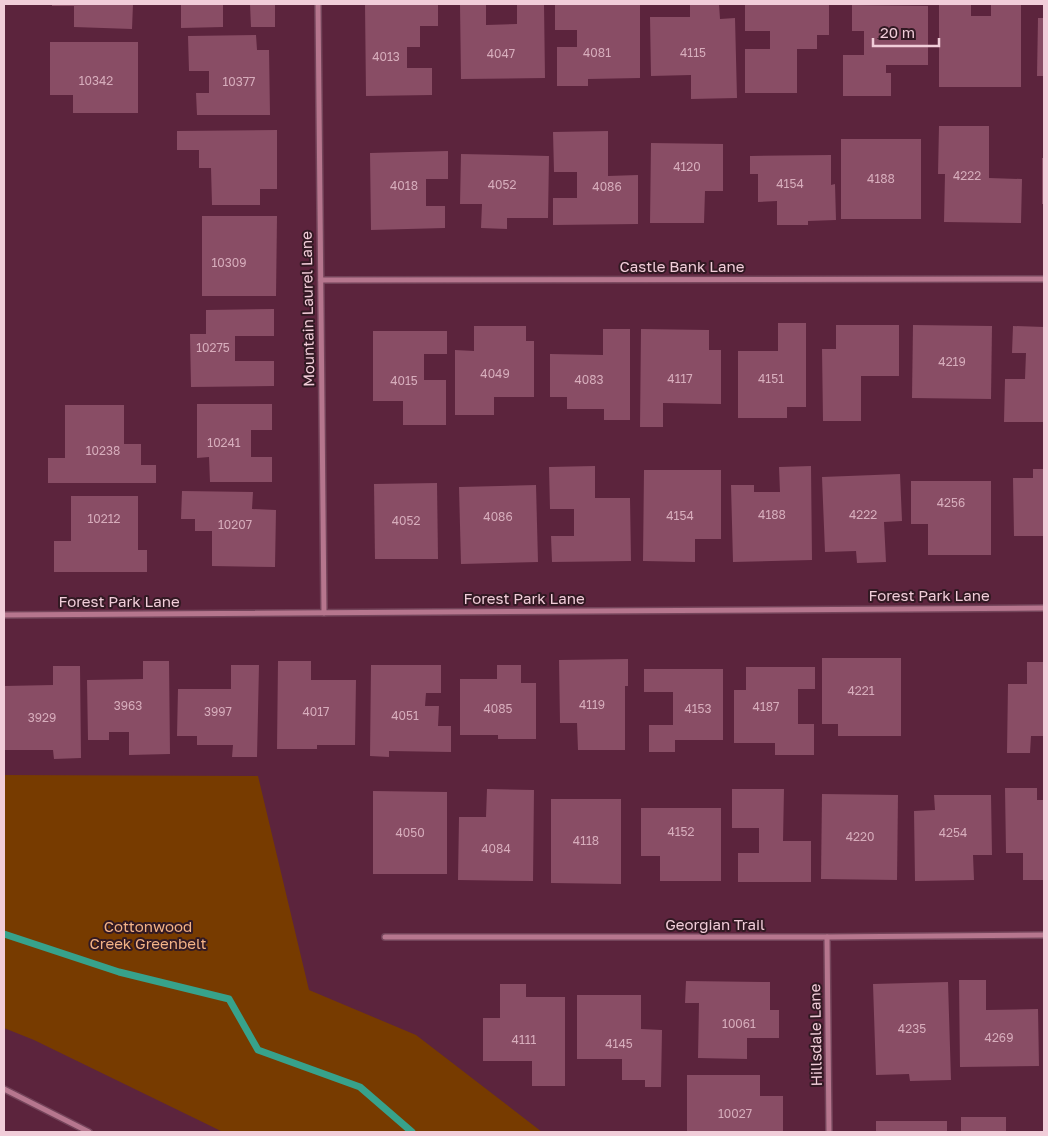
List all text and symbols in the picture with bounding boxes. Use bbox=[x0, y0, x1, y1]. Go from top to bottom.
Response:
scale bar bbox=[873, 15, 939, 47]
text: 20 m bbox=[880, 23, 915, 41]
house number: 4081 bbox=[583, 45, 611, 60]
house number: 4115 bbox=[680, 45, 706, 60]
house number: 4047 bbox=[487, 46, 515, 61]
house number: 4013 bbox=[372, 49, 400, 64]
house number: 10342 bbox=[79, 73, 113, 88]
house number: 10377 bbox=[222, 74, 256, 89]
house number: 4120 bbox=[673, 159, 701, 174]
house number: 4222 bbox=[953, 168, 981, 183]
house number: 4188 bbox=[867, 171, 895, 186]
house number: 4154 bbox=[776, 176, 804, 191]
house number: 4052 bbox=[488, 177, 516, 192]
house number: 4018 bbox=[390, 178, 418, 193]
house number: 4086 bbox=[592, 179, 622, 194]
street label: Mountain Laurel Lane bbox=[297, 231, 317, 387]
house number: 10309 bbox=[212, 255, 246, 270]
street label: Castle Bank Lane bbox=[620, 257, 745, 275]
house number: 10275 bbox=[196, 340, 230, 355]
house number: 4219 bbox=[938, 354, 966, 369]
house number: 4049 bbox=[480, 366, 510, 381]
house number: 4117 bbox=[667, 371, 693, 386]
house number: 4151 bbox=[758, 371, 784, 386]
house number: 4083 bbox=[574, 372, 604, 387]
house number: 4015 bbox=[390, 373, 418, 388]
house number: 10241 bbox=[207, 435, 241, 450]
house number: 10238 bbox=[86, 443, 120, 458]
house number: 4256 bbox=[937, 495, 965, 510]
house number: 4188 bbox=[758, 507, 786, 522]
house number: 4222 bbox=[849, 507, 877, 522]
house number: 4154 bbox=[666, 508, 694, 523]
house number: 4086 bbox=[483, 509, 513, 524]
house number: 10212 bbox=[87, 511, 121, 526]
house number: 4052 bbox=[392, 513, 420, 528]
house number: 10207 bbox=[218, 517, 252, 532]
street label: Forest Park Lane bbox=[868, 586, 990, 604]
street label: Forest Park Lane bbox=[463, 589, 585, 607]
street label: Forest Park Lane bbox=[58, 592, 180, 610]
house number: 4221 bbox=[847, 683, 875, 698]
house number: 4119 bbox=[579, 697, 605, 712]
house number: 3963 bbox=[114, 698, 142, 713]
house number: 4187 bbox=[753, 699, 779, 714]
house number: 4085 bbox=[483, 701, 513, 716]
house number: 4153 bbox=[684, 701, 712, 716]
house number: 3997 bbox=[204, 704, 232, 719]
house number: 4017 bbox=[303, 704, 329, 719]
house number: 4051 bbox=[391, 708, 419, 723]
house number: 3929 bbox=[28, 710, 56, 725]
house number: 4152 bbox=[667, 824, 695, 839]
house number: 4050 bbox=[395, 825, 425, 840]
house number: 4254 bbox=[939, 825, 967, 840]
house number: 4220 bbox=[846, 829, 874, 844]
house number: 4118 bbox=[573, 833, 599, 848]
house number: 4084 bbox=[481, 841, 511, 856]
street label: Georgian Trail bbox=[665, 915, 765, 933]
park label: Cottonwood Creek Greenbelt bbox=[90, 917, 206, 952]
street label: Hillsdale Lane bbox=[805, 983, 825, 1087]
house number: 10061 bbox=[722, 1016, 756, 1031]
house number: 4235 bbox=[898, 1021, 926, 1036]
house number: 4269 bbox=[985, 1030, 1013, 1045]
house number: 4111 bbox=[512, 1032, 537, 1047]
house number: 4145 bbox=[605, 1036, 633, 1051]
house number: 10027 bbox=[718, 1106, 752, 1121]

